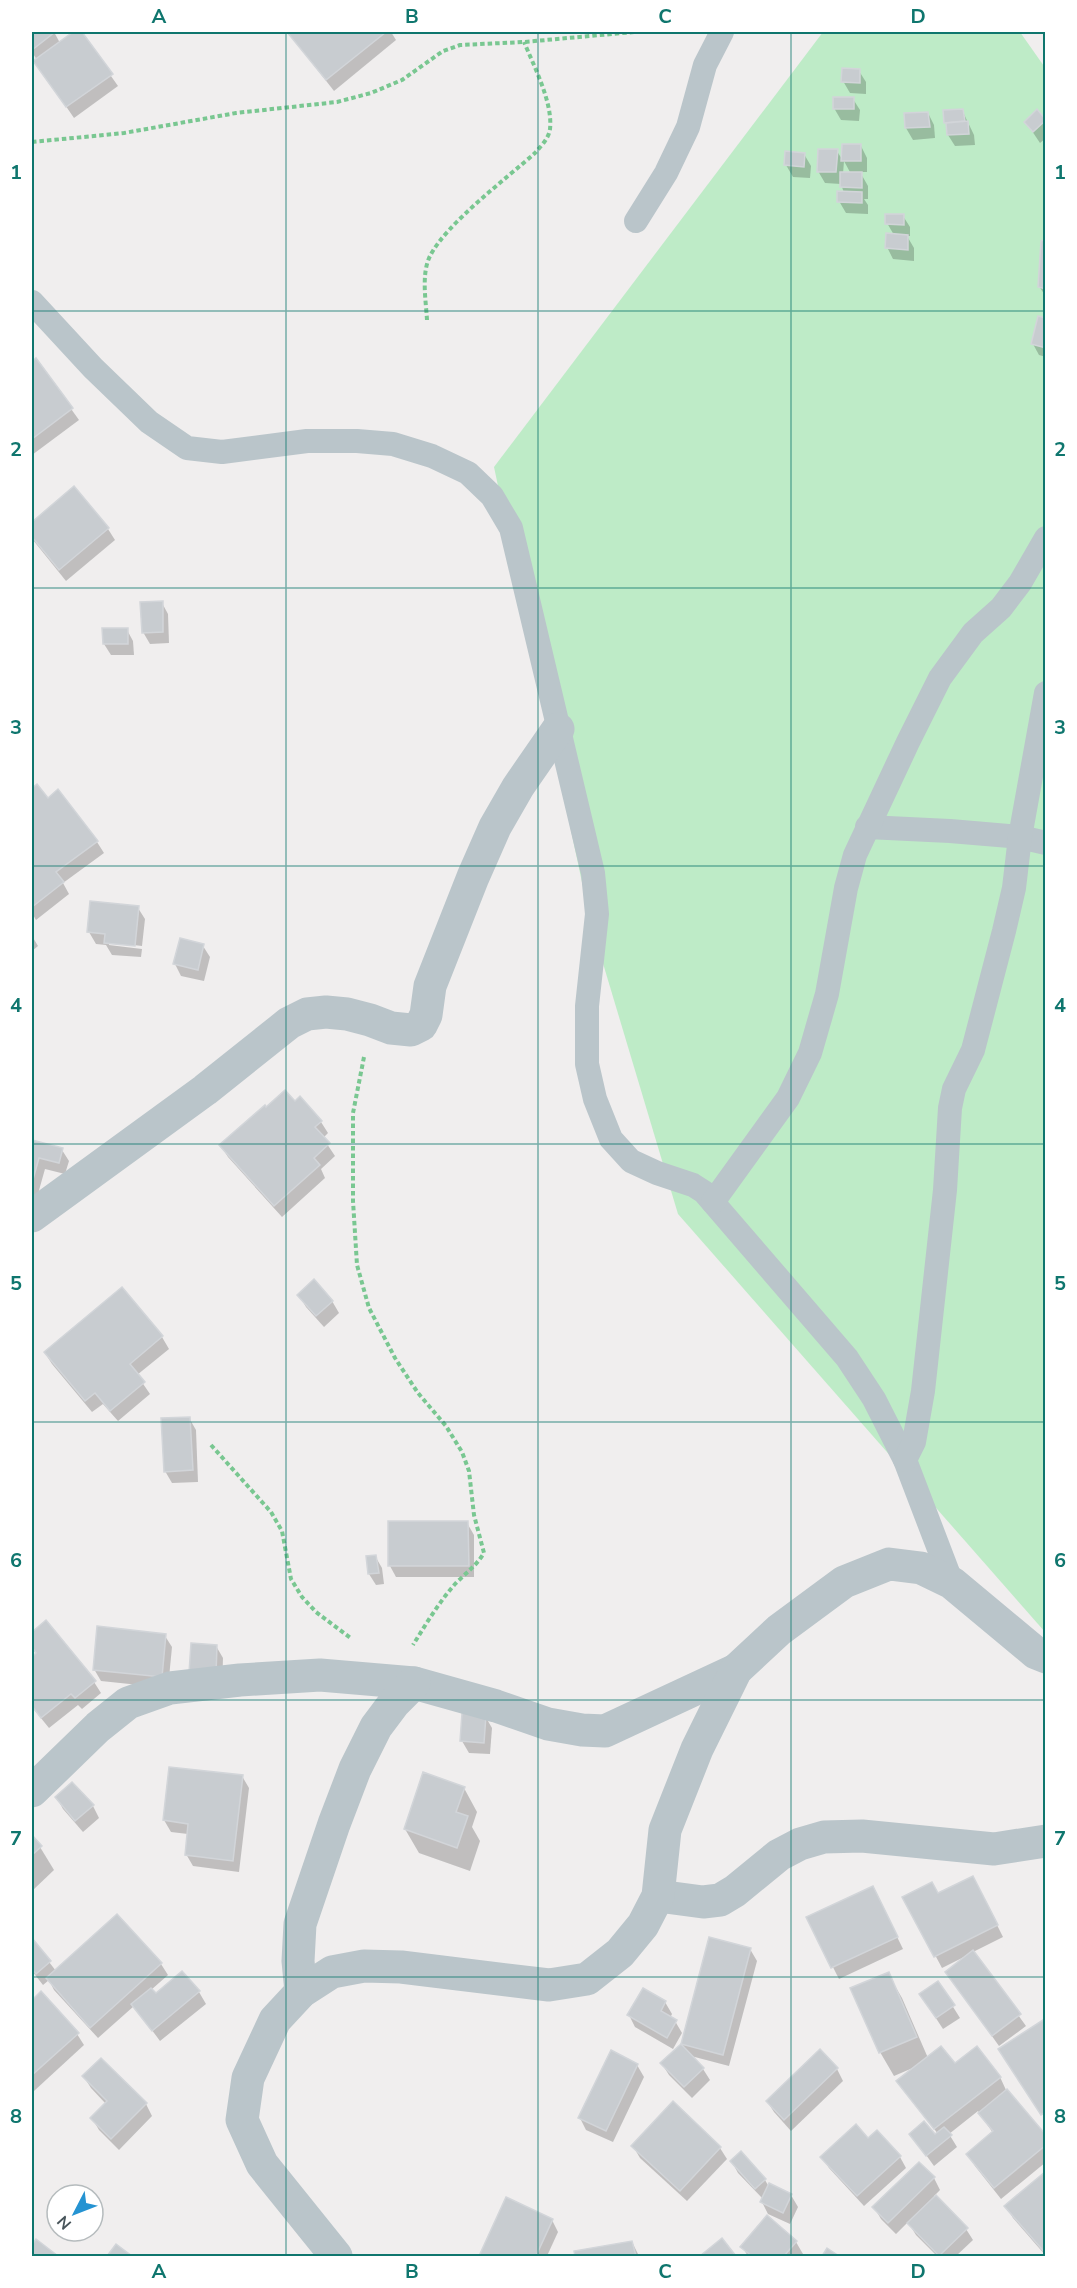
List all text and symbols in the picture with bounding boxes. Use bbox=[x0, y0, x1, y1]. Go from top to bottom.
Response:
text: A bbox=[152, 3, 167, 30]
text: B bbox=[405, 3, 419, 30]
text: C bbox=[658, 3, 672, 30]
text: D bbox=[910, 3, 926, 30]
text: 1 bbox=[10, 159, 22, 186]
text: 1 bbox=[1054, 159, 1066, 186]
text: 2 bbox=[10, 436, 22, 463]
text: 2 bbox=[1054, 436, 1066, 463]
text: 3 bbox=[10, 714, 22, 741]
text: 3 bbox=[1054, 714, 1066, 741]
text: 4 bbox=[10, 992, 22, 1019]
text: 4 bbox=[1054, 992, 1066, 1019]
text: 5 bbox=[10, 1270, 22, 1297]
text: 5 bbox=[1054, 1270, 1066, 1297]
text: 6 bbox=[10, 1547, 22, 1574]
text: 6 bbox=[1054, 1547, 1066, 1574]
text: 7 bbox=[10, 1825, 22, 1852]
text: 7 bbox=[1054, 1825, 1066, 1852]
text: 8 bbox=[10, 2103, 22, 2130]
text: 8 bbox=[1054, 2103, 1066, 2130]
north arrow bbox=[45, 2183, 105, 2243]
text: N bbox=[52, 2211, 77, 2234]
text: A bbox=[152, 2258, 167, 2285]
text: B bbox=[405, 2258, 419, 2285]
text: C bbox=[658, 2258, 672, 2285]
text: D bbox=[910, 2258, 926, 2285]

